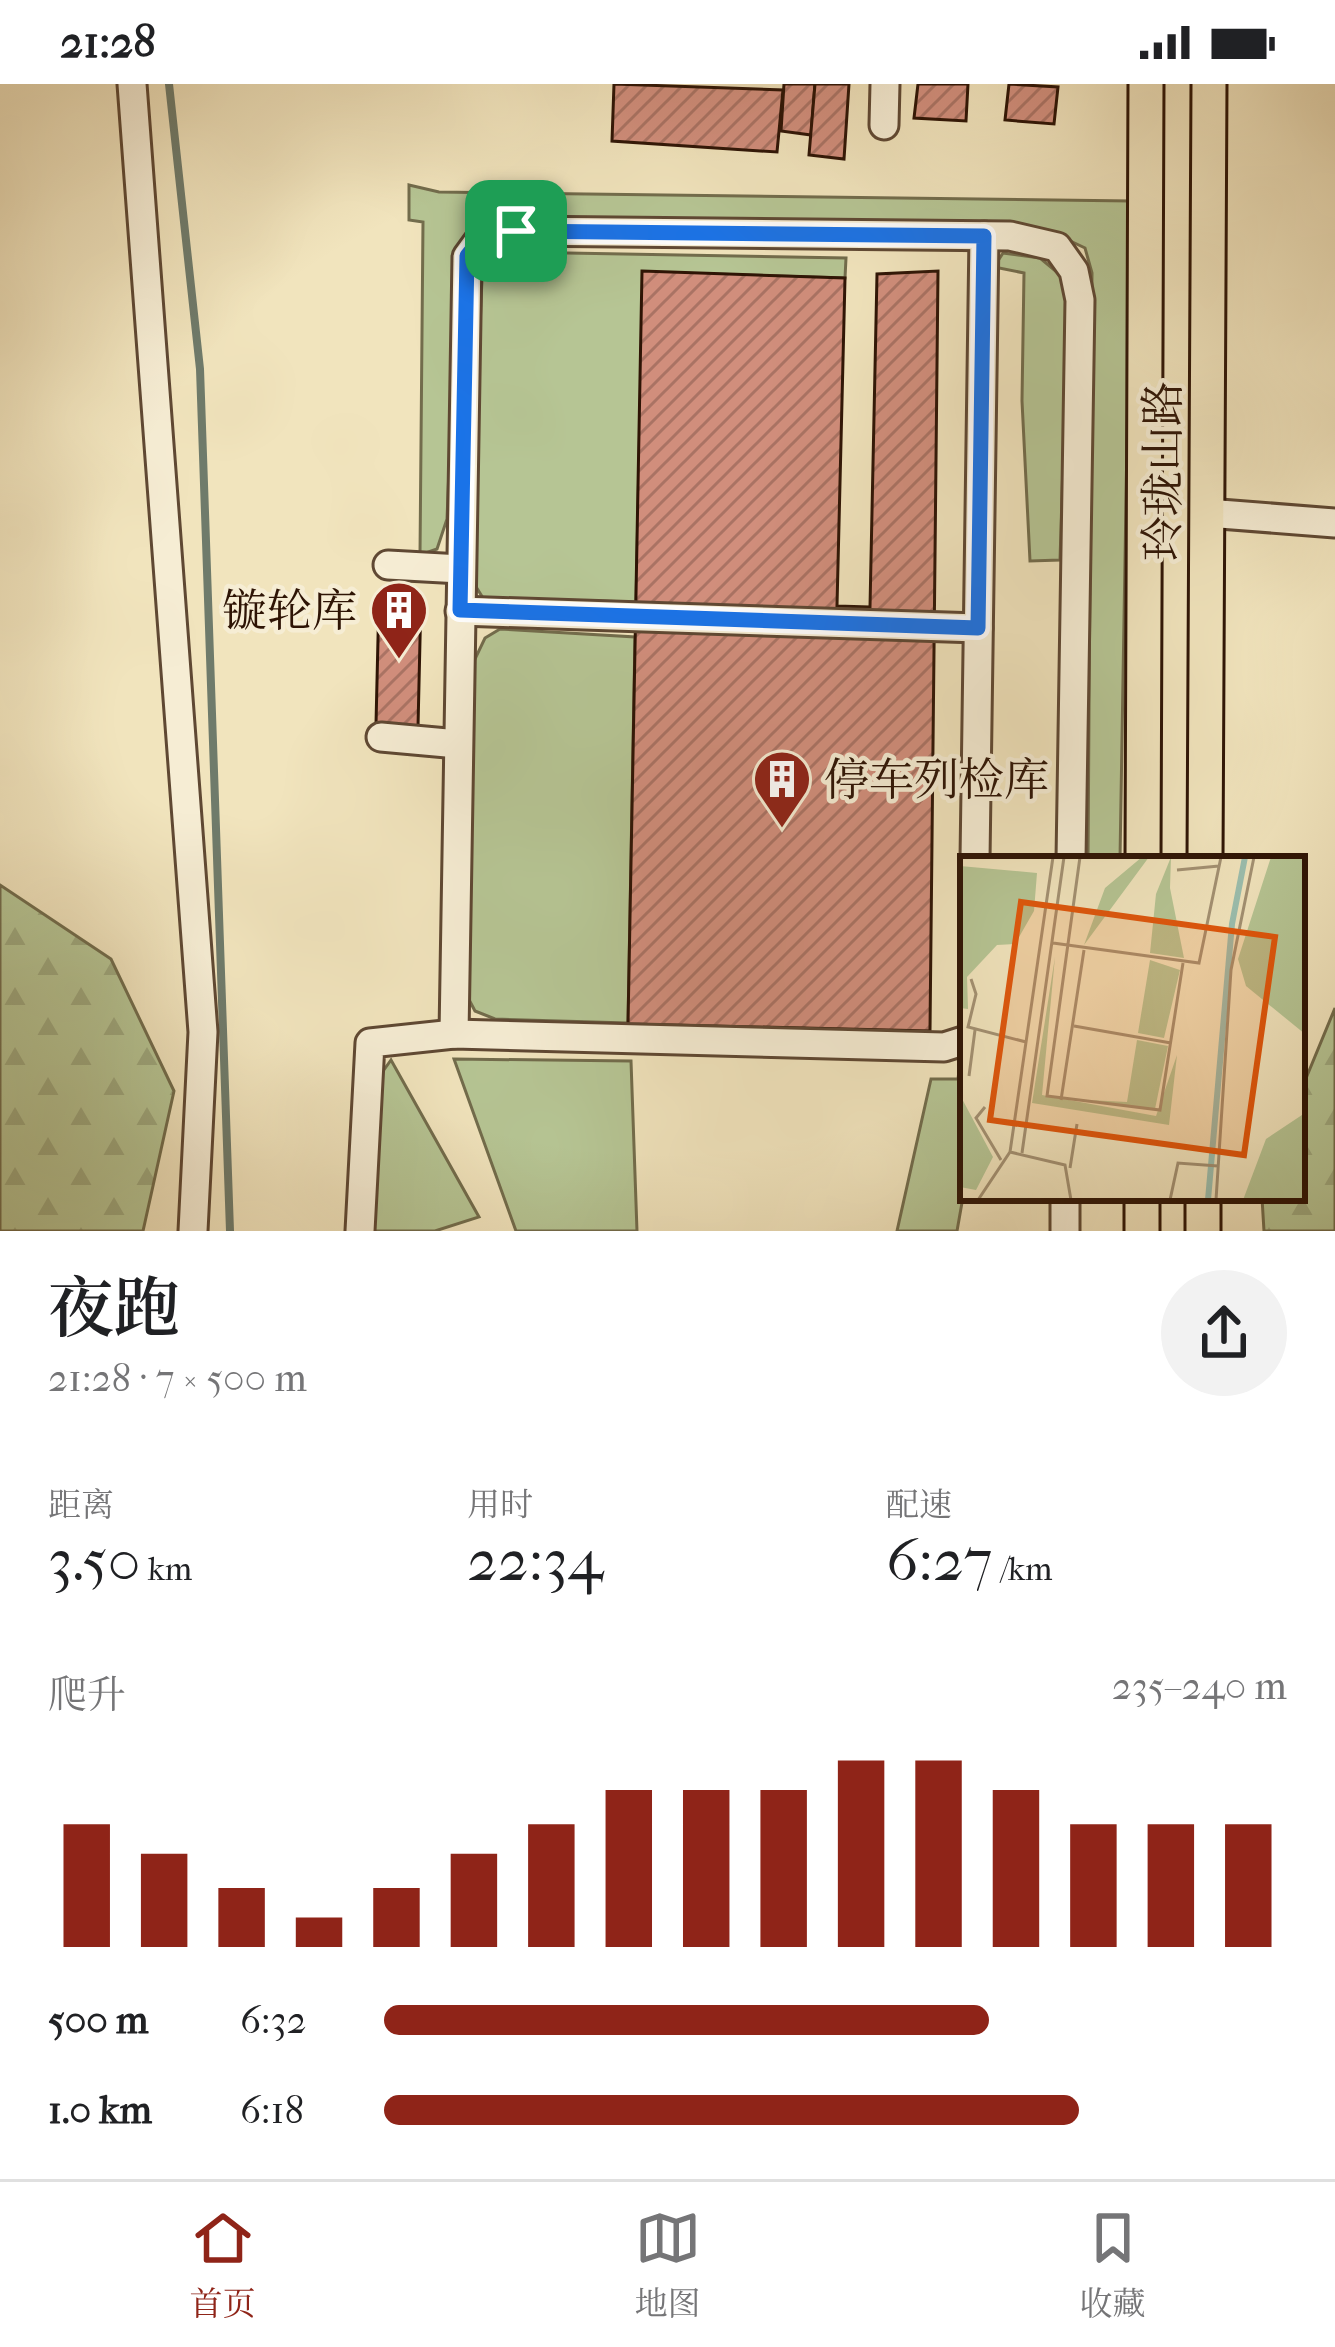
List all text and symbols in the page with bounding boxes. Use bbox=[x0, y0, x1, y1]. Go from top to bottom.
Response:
text: 21:28 bbox=[60, 16, 156, 69]
pin bbox=[465, 180, 567, 282]
icon: arrive bbox=[483, 198, 549, 264]
street label: 玲珑山路 bbox=[1137, 381, 1190, 561]
building icon: 镟轮库 bbox=[368, 579, 430, 661]
place label: 镟轮库 bbox=[222, 585, 357, 638]
building icon: 停车列检库 bbox=[751, 748, 813, 830]
place label: 停车列检库 bbox=[824, 754, 1049, 807]
inset map bbox=[960, 856, 1305, 1201]
button: share bbox=[1161, 1270, 1287, 1396]
text: 夜跑 bbox=[48, 1271, 180, 1348]
text: 21:28 · 7 × 500 m bbox=[48, 1355, 307, 1401]
text: 距离 bbox=[48, 1486, 114, 1525]
text: 用时 bbox=[467, 1486, 533, 1525]
text: 配速 bbox=[886, 1486, 952, 1525]
text: 3.50 bbox=[48, 1525, 141, 1596]
text: 22:34 bbox=[467, 1525, 603, 1596]
text: 6:27 bbox=[886, 1525, 993, 1596]
text: km bbox=[141, 1550, 192, 1589]
text: /km bbox=[993, 1550, 1052, 1589]
text: 235–240 m bbox=[1112, 1663, 1287, 1709]
text: 爬升 bbox=[48, 1672, 126, 1718]
text: 500 m bbox=[48, 1997, 149, 2043]
text: 6:32 bbox=[240, 1997, 307, 2043]
text: 1.0 km bbox=[48, 2087, 152, 2133]
text: 6:18 bbox=[240, 2087, 304, 2133]
tab: 首页 bbox=[190, 2205, 256, 2324]
tab: 地图 bbox=[635, 2205, 701, 2324]
tab: 收藏 bbox=[1080, 2205, 1146, 2324]

